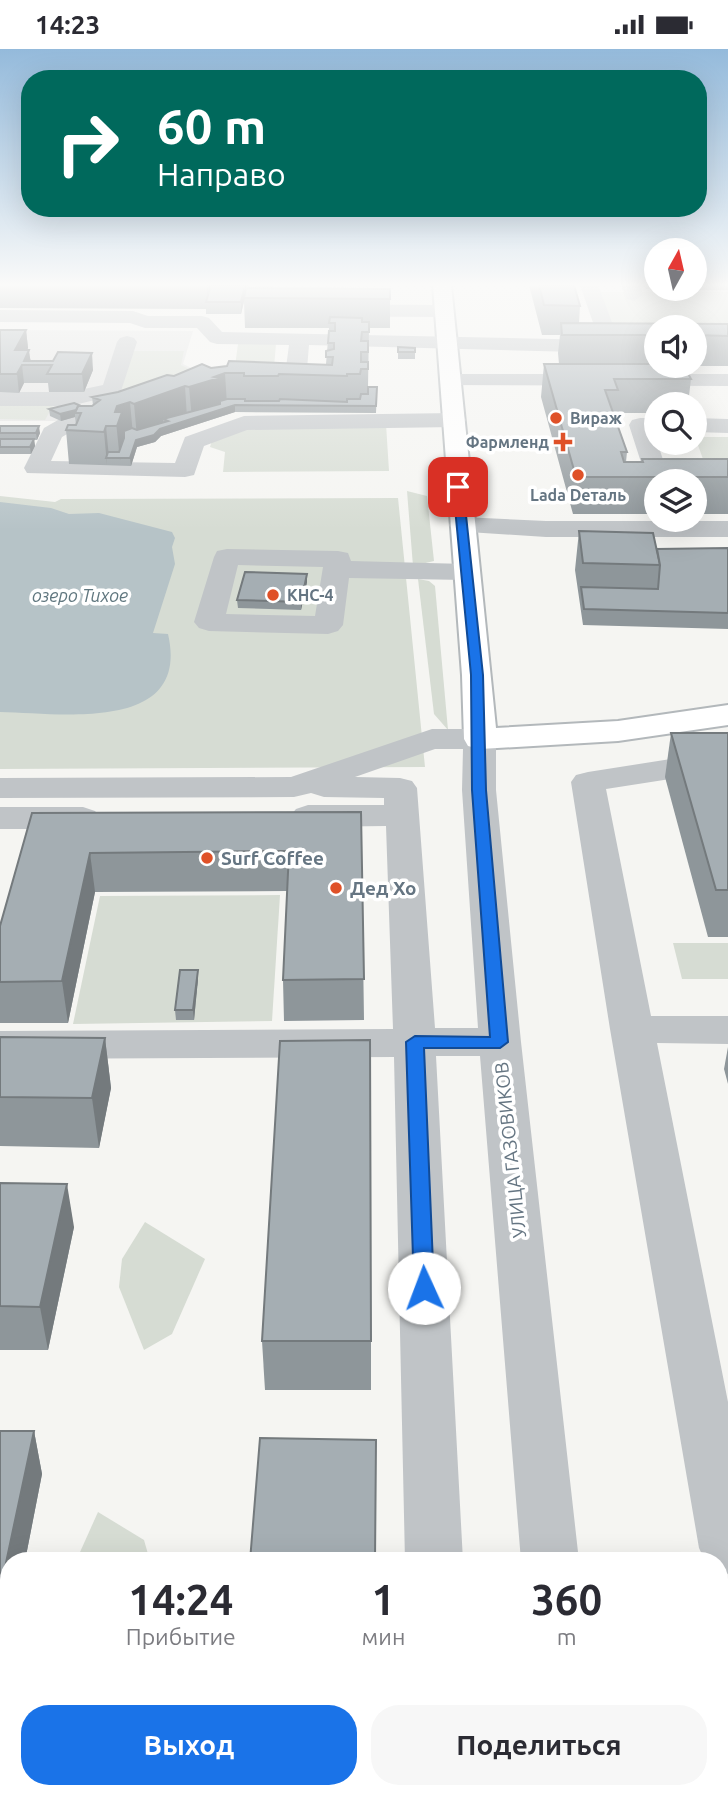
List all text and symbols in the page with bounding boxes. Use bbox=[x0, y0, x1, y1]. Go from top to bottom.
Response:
text: 14:23 bbox=[35, 10, 100, 39]
icon: right bbox=[42, 98, 133, 189]
text: 60 m bbox=[157, 98, 266, 153]
text: Направо bbox=[157, 156, 286, 192]
north arrow bbox=[644, 238, 707, 301]
map controls bbox=[644, 238, 707, 532]
button: sound bbox=[644, 315, 707, 378]
button: search bbox=[644, 392, 707, 455]
place label: Вираж bbox=[570, 409, 622, 427]
marker: Вираж bbox=[548, 410, 564, 426]
place label: Фармленд bbox=[466, 433, 550, 451]
marker: Фармленд bbox=[555, 434, 571, 450]
pin bbox=[428, 457, 488, 517]
marker: Lada Dеталь bbox=[570, 467, 586, 483]
icon: arrive bbox=[439, 468, 477, 506]
button: layers bbox=[644, 469, 707, 532]
place label: Lada Dеталь bbox=[530, 486, 626, 504]
water label: озеро Тихое bbox=[32, 585, 128, 605]
place label: КНС-4 bbox=[287, 586, 334, 604]
marker: КНС-4 bbox=[265, 587, 281, 603]
place label: Surf Coffee bbox=[221, 847, 324, 869]
marker: Surf Coffee bbox=[199, 850, 215, 866]
place label: Дед Хо bbox=[350, 877, 416, 899]
marker: Дед Хо bbox=[328, 880, 344, 896]
street label: УЛИЦА ГАЗОВИКОВ bbox=[490, 1061, 530, 1239]
position arrow bbox=[387, 1251, 461, 1325]
text: 14:24 bbox=[128, 1576, 233, 1623]
text: 1 bbox=[372, 1576, 395, 1623]
text: 360 bbox=[531, 1576, 602, 1623]
text: Прибытие bbox=[126, 1624, 236, 1649]
text: мин bbox=[362, 1624, 405, 1649]
text: m bbox=[557, 1624, 577, 1649]
button: Выход bbox=[21, 1705, 357, 1785]
button: Поделиться bbox=[371, 1705, 707, 1785]

